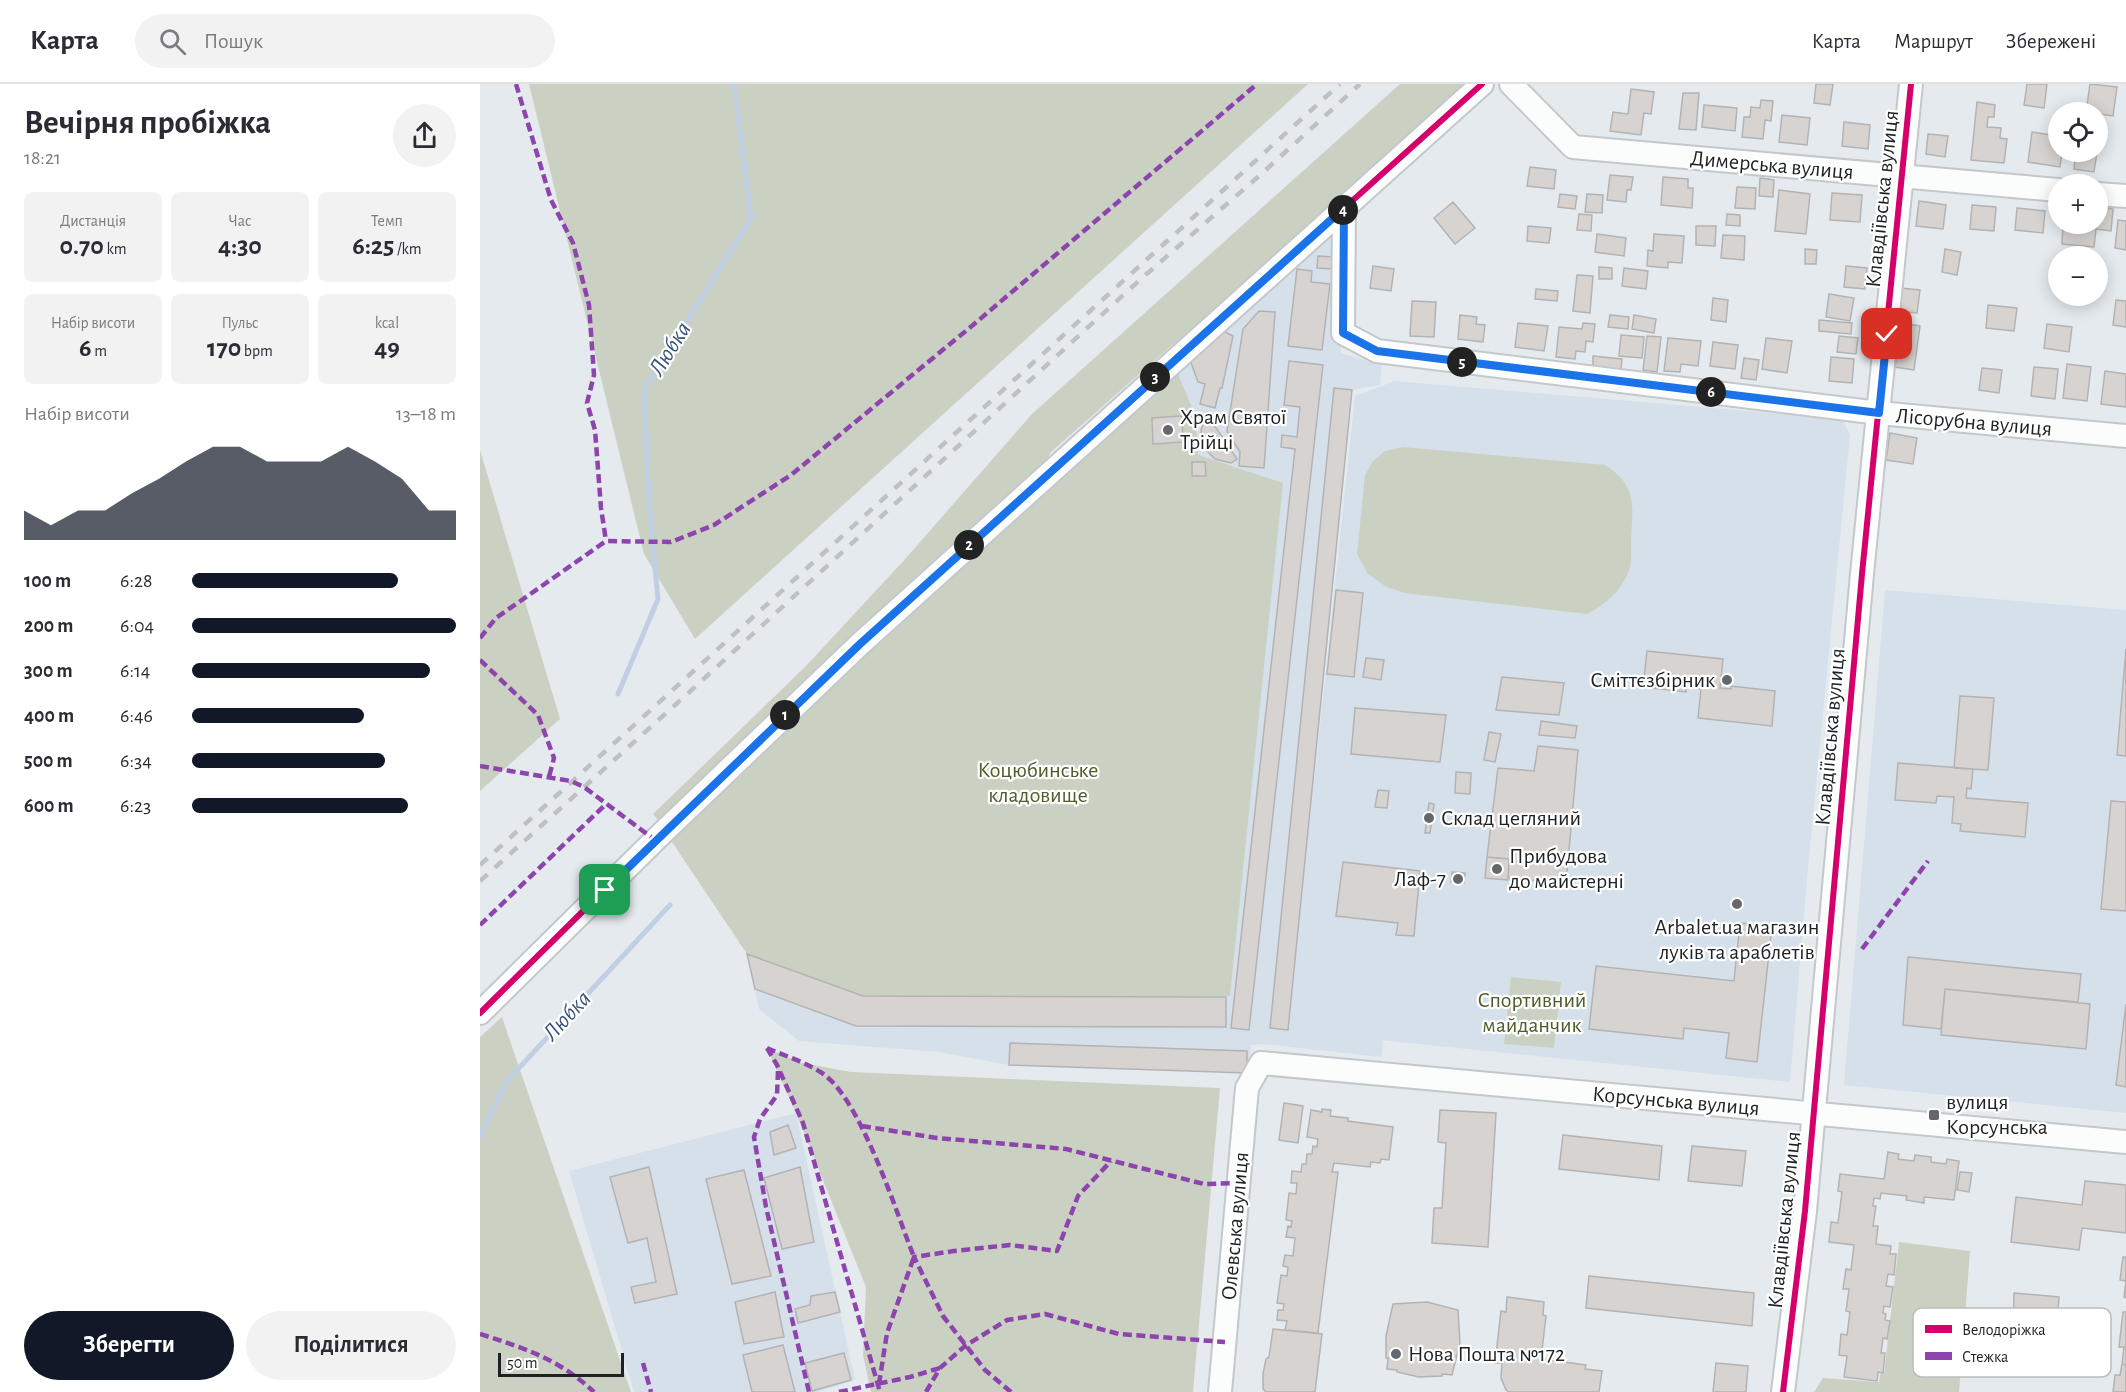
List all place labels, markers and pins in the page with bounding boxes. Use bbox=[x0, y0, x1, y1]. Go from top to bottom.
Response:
pin: 4 bbox=[1328, 195, 1358, 225]
pin bbox=[1861, 308, 1912, 359]
pin: 5 bbox=[1447, 347, 1477, 377]
pin: 3 bbox=[1140, 362, 1170, 392]
pin: 6 bbox=[1696, 377, 1726, 407]
place label: Храм Святої Трійці bbox=[1180, 406, 1286, 453]
marker: Храм Святої Трійці bbox=[1161, 423, 1175, 437]
pin: 2 bbox=[954, 530, 984, 560]
place label: Сміттєзбірник bbox=[1590, 669, 1715, 691]
marker: Сміттєзбірник bbox=[1720, 673, 1734, 687]
pin: 1 bbox=[770, 700, 800, 730]
place label: Склад цегляний bbox=[1441, 807, 1581, 829]
marker: Склад цегляний bbox=[1422, 811, 1436, 825]
place label: Прибудова до майстерні bbox=[1509, 845, 1624, 892]
marker: Прибудова до майстерні bbox=[1490, 862, 1504, 876]
pin bbox=[579, 864, 630, 915]
place label: Лаф-7 bbox=[1394, 868, 1446, 890]
marker: Лаф-7 bbox=[1451, 872, 1465, 886]
marker: Arbalet.ua магазин луків та араблетів bbox=[1730, 897, 1744, 911]
place label: Arbalet.ua магазин луків та араблетів bbox=[1655, 916, 1819, 963]
place label: вулиця Корсунська bbox=[1946, 1091, 2048, 1138]
marker: вулиця Корсунська bbox=[1927, 1108, 1941, 1122]
place label: Нова Пошта №172 bbox=[1408, 1343, 1565, 1365]
marker: Нова Пошта №172 bbox=[1389, 1347, 1403, 1361]

